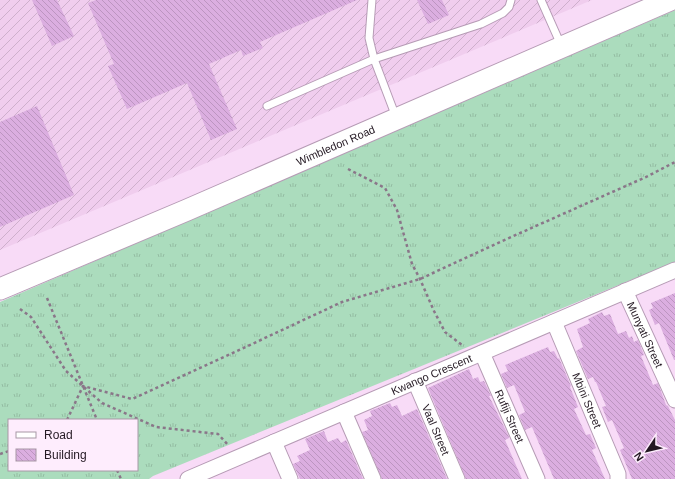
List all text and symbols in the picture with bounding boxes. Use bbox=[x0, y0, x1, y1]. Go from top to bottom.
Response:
street label: Wimbledon Road bbox=[294, 123, 377, 168]
street label: Munyati Street bbox=[625, 300, 665, 369]
street label: Kwango Crescent bbox=[389, 352, 474, 397]
street label: Mbini Street bbox=[570, 371, 604, 430]
street label: Rufiji Street bbox=[493, 388, 526, 445]
street label: Vaal Street bbox=[420, 403, 452, 457]
legend bbox=[8, 419, 138, 471]
text: Road bbox=[44, 428, 73, 442]
north arrow bbox=[627, 431, 667, 471]
text: Building bbox=[44, 448, 87, 462]
text: N bbox=[632, 450, 646, 463]

